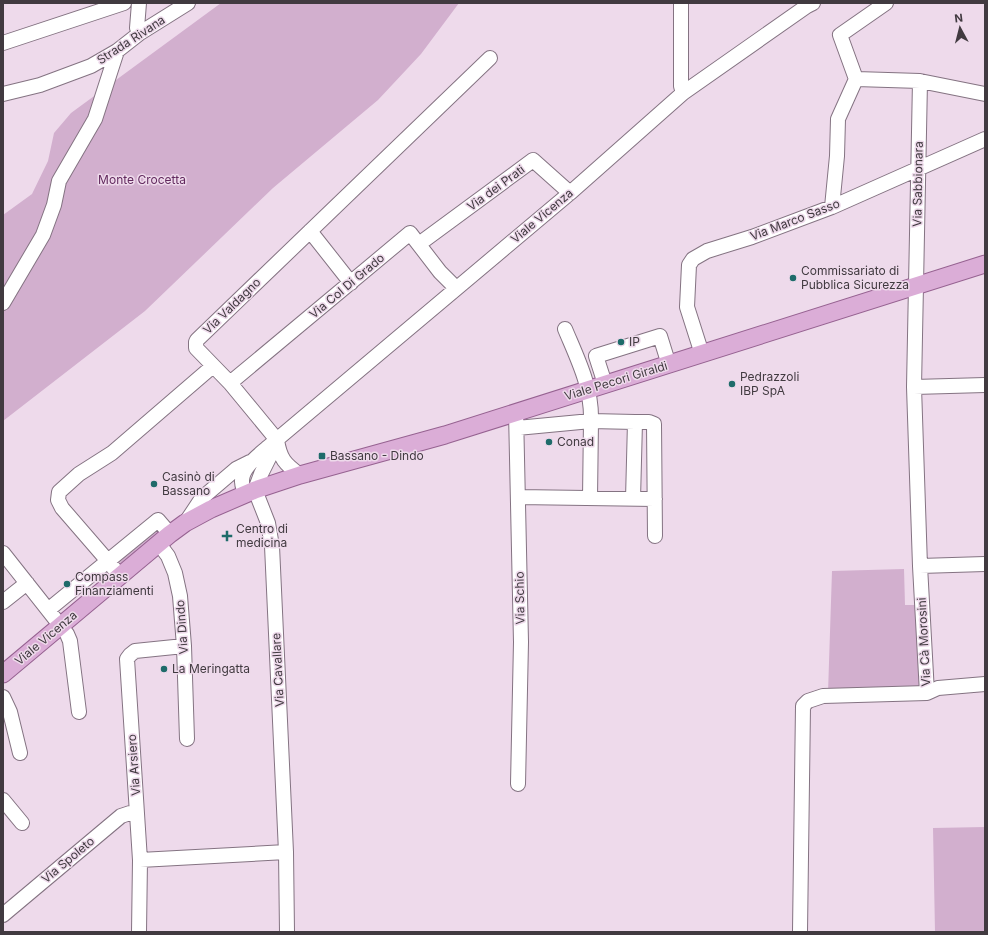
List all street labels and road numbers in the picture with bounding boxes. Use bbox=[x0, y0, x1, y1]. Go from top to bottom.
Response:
street label: Strada Rivana bbox=[94, 12, 168, 67]
street label: Via Sabbionara bbox=[909, 141, 926, 227]
street label: Via dei Prati bbox=[464, 162, 528, 214]
street label: Viale Vicenza bbox=[507, 185, 576, 246]
street label: Via Marco Sasso bbox=[748, 196, 842, 244]
street label: Via Col Di Grado bbox=[306, 250, 387, 321]
street label: Via Valdagno bbox=[200, 274, 264, 337]
street label: Viale Pecori Giraldi bbox=[562, 358, 669, 403]
street label: Via Schio bbox=[512, 571, 527, 625]
street label: Via Cà Morosini bbox=[914, 597, 933, 687]
street label: Via Dindo bbox=[172, 599, 191, 655]
street label: Viale Vicenza bbox=[11, 607, 80, 668]
street label: Via Cavallare bbox=[268, 633, 287, 707]
street label: Via Arsiero bbox=[124, 734, 143, 796]
street label: Via Spoleto bbox=[38, 833, 97, 886]

